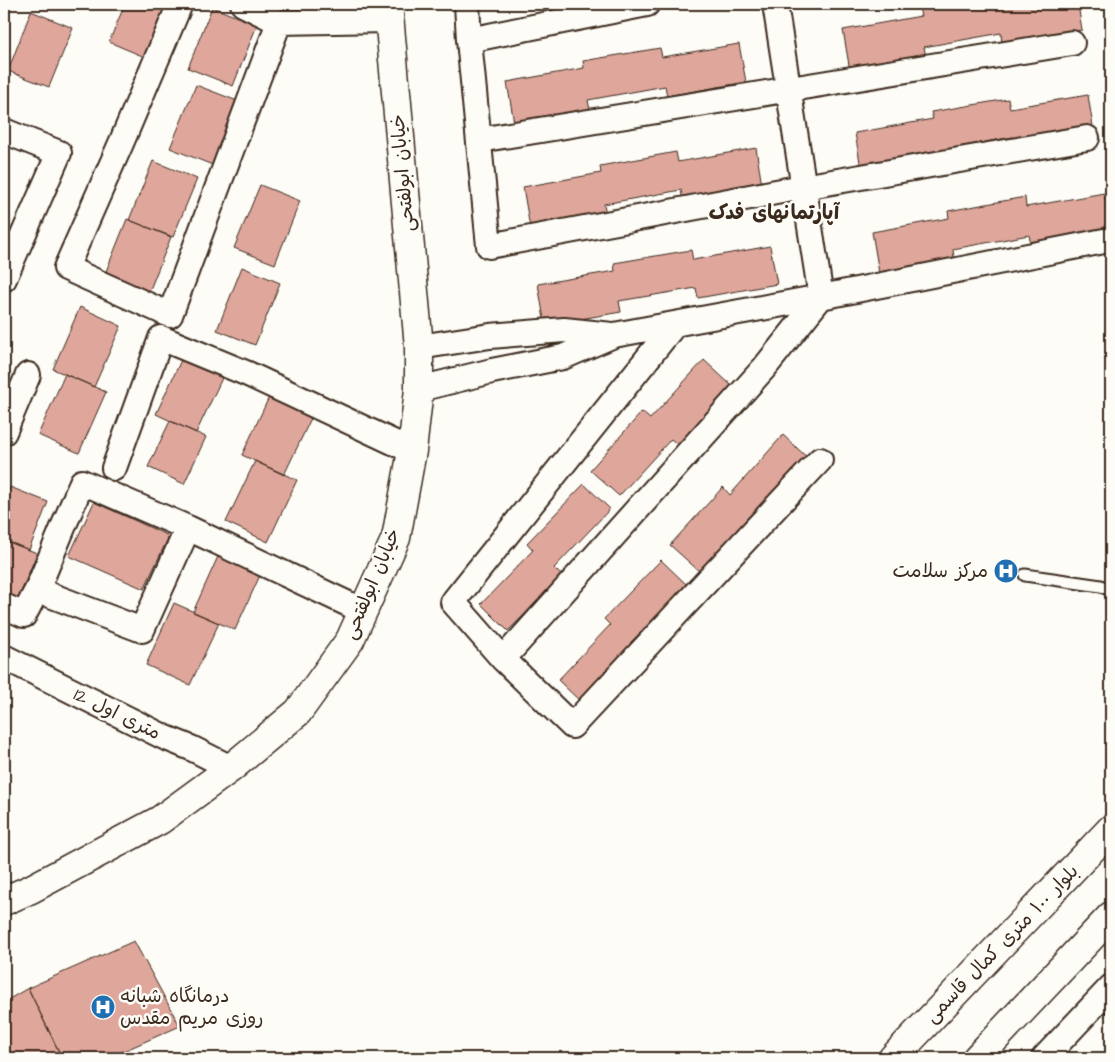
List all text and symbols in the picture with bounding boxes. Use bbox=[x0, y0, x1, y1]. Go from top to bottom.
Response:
street label: خیابان ابولفتحی bbox=[384, 113, 422, 233]
district label: آپارتمانهای فدک bbox=[709, 199, 841, 227]
street label: خیابان ابولفتحی bbox=[337, 524, 407, 644]
place label: مرکز سلامت bbox=[892, 558, 988, 585]
hospital icon: مرکز سلامت bbox=[993, 558, 1019, 584]
street label: 12 متری اول bbox=[69, 681, 165, 747]
street label: بلوار ۱۰۰ متری کمال قاسمی bbox=[919, 859, 1085, 1029]
place label: درمانگاه شبانه روزی مریم مقدس bbox=[120, 983, 263, 1032]
hospital icon: درمانگاه شبانه روزی مریم مقدس bbox=[90, 994, 116, 1020]

